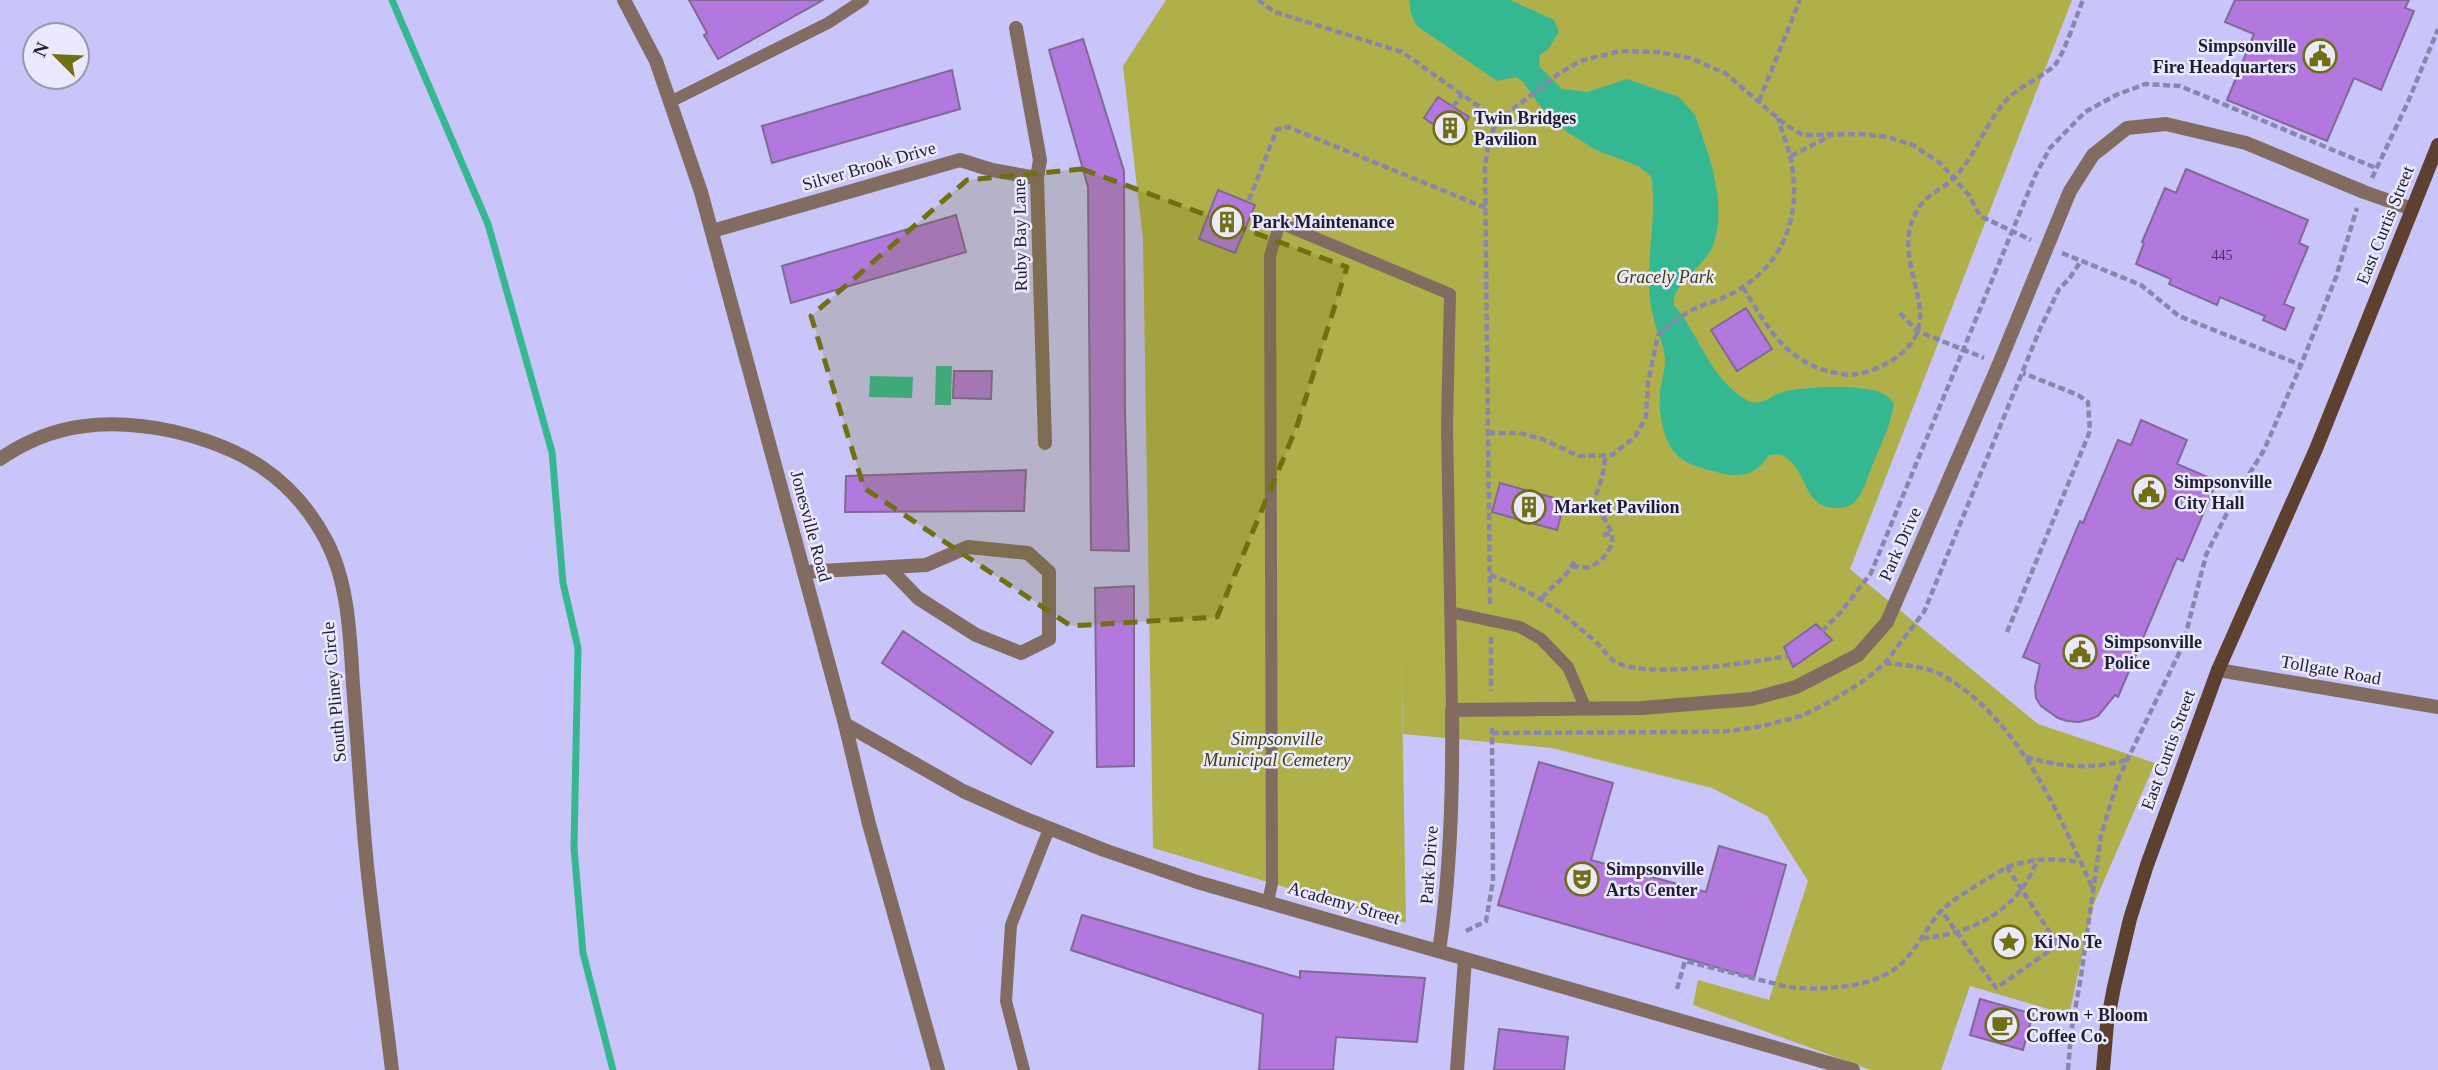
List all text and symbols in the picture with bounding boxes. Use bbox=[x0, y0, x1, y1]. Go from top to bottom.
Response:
north arrow bbox=[21, 21, 91, 91]
place label: Simpsonville Fire Headquarters bbox=[2153, 36, 2296, 77]
public building icon: Simpsonville Fire Headquarters bbox=[2301, 37, 2339, 75]
text: N bbox=[29, 39, 53, 60]
place label: Twin Bridges Pavilion bbox=[1474, 108, 1576, 149]
building icon: Twin Bridges Pavilion bbox=[1431, 109, 1469, 147]
street label: Silver Brook Drive bbox=[800, 137, 938, 195]
street label: East Curtis Street bbox=[2352, 163, 2418, 287]
street label: Ruby Bay Lane bbox=[1009, 178, 1031, 292]
building icon: Park Maintenance bbox=[1208, 203, 1246, 241]
place label: Park Maintenance bbox=[1252, 212, 1394, 232]
house number: 445 bbox=[2212, 248, 2233, 263]
park label: Gracely Park bbox=[1616, 267, 1715, 287]
street label: Jonesville Road bbox=[787, 468, 835, 584]
place label: Simpsonville City Hall bbox=[2174, 472, 2272, 513]
public building icon: Simpsonville City Hall bbox=[2130, 473, 2168, 511]
building icon: Market Pavilion bbox=[1510, 488, 1548, 526]
place label: Market Pavilion bbox=[1554, 497, 1679, 517]
street label: Park Drive bbox=[1875, 504, 1925, 584]
street label: South Pliney Circle bbox=[318, 621, 350, 763]
place label: Simpsonville Police bbox=[2104, 632, 2202, 673]
public building icon: Simpsonville Police bbox=[2061, 633, 2099, 671]
street label: Tollgate Road bbox=[2279, 651, 2383, 689]
street label: East Curtis Street bbox=[2137, 687, 2199, 813]
park label: Simpsonville Municipal Cemetery bbox=[1202, 729, 1351, 770]
street label: Park Drive bbox=[1416, 825, 1442, 905]
place label: Simpsonville Arts Center bbox=[1606, 859, 1704, 900]
theatre icon: Simpsonville Arts Center bbox=[1563, 860, 1601, 898]
street label: Academy Street bbox=[1286, 877, 1402, 929]
place icon: Ki No Te bbox=[1990, 923, 2028, 961]
place label: Ki No Te bbox=[2034, 932, 2102, 952]
place label: Crown + Bloom Coffee Co. bbox=[2026, 1005, 2148, 1046]
cafe icon: Crown + Bloom Coffee Co. bbox=[1983, 1006, 2021, 1044]

